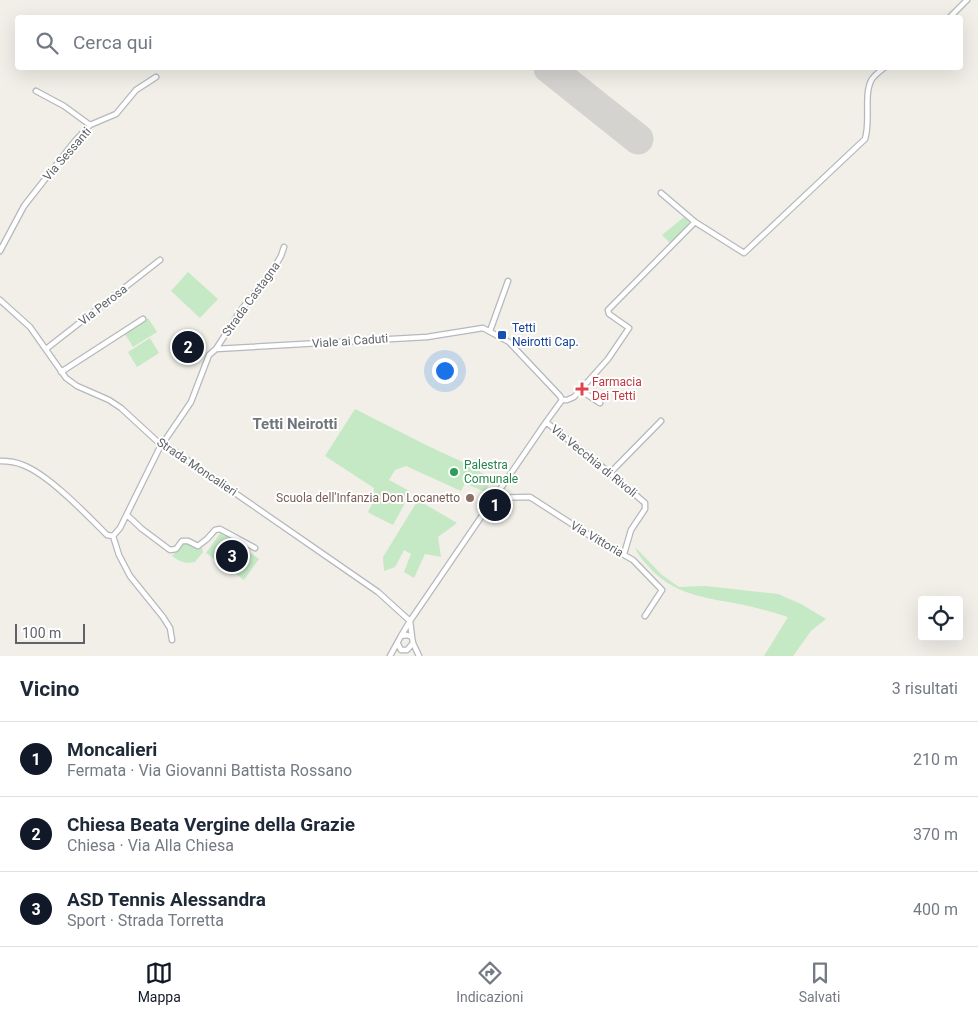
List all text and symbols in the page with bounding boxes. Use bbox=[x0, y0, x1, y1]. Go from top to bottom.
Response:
search box bbox=[15, 15, 963, 70]
icon: search bbox=[33, 29, 61, 57]
text: Cerca qui bbox=[73, 31, 153, 54]
street label: Via Sessanti bbox=[40, 124, 94, 183]
street label: Strada Castagna bbox=[219, 259, 283, 339]
street label: Via Perosa bbox=[76, 282, 130, 328]
place label: Tetti Neirotti Cap. bbox=[512, 321, 579, 349]
pin: 2 bbox=[172, 328, 204, 366]
marker: Tetti Neirotti Cap. bbox=[496, 329, 508, 341]
street label: Viale ai Caduti bbox=[311, 331, 389, 351]
your location bbox=[432, 358, 458, 384]
place label: Farmacia Dei Tetti bbox=[592, 375, 642, 403]
marker: Farmacia Dei Tetti bbox=[576, 383, 588, 395]
district label: Tetti Neirotti bbox=[252, 415, 338, 433]
street label: Via Vecchia di Rivoli bbox=[548, 422, 640, 500]
street label: Strada Moncalieri bbox=[154, 435, 240, 499]
place label: Palestra Comunale bbox=[464, 458, 518, 486]
marker: Palestra Comunale bbox=[448, 466, 460, 478]
pin: 1 bbox=[479, 486, 511, 524]
place label: Scuola dell'Infanzia Don Locanetto bbox=[276, 491, 460, 505]
marker: Scuola dell'Infanzia Don Locanetto bbox=[464, 492, 476, 504]
street label: Via Vittoria bbox=[568, 518, 626, 560]
pin: 3 bbox=[216, 537, 248, 575]
map controls bbox=[918, 596, 963, 641]
button: locate bbox=[918, 596, 963, 641]
scale bar bbox=[15, 621, 85, 644]
text: 100 m bbox=[22, 625, 61, 641]
text: Vicino bbox=[20, 677, 79, 701]
text: 3 risultati bbox=[892, 679, 958, 698]
text: Moncalieri bbox=[67, 738, 157, 761]
text: 1 bbox=[31, 750, 41, 769]
text: 210 m bbox=[913, 750, 958, 769]
text: Fermata · Via Giovanni Battista Rossano bbox=[67, 761, 352, 780]
text: Chiesa Beata Vergine della Grazie bbox=[67, 813, 355, 836]
text: 2 bbox=[31, 825, 41, 844]
text: 370 m bbox=[913, 825, 958, 844]
text: Chiesa · Via Alla Chiesa bbox=[67, 836, 234, 855]
text: ASD Tennis Alessandra bbox=[67, 888, 266, 911]
text: 3 bbox=[31, 900, 41, 919]
text: 400 m bbox=[913, 900, 958, 919]
text: Sport · Strada Torretta bbox=[67, 911, 224, 930]
tab: Mappa bbox=[138, 959, 181, 1005]
tab: Indicazioni bbox=[456, 959, 523, 1005]
tab: Salvati bbox=[799, 959, 840, 1005]

